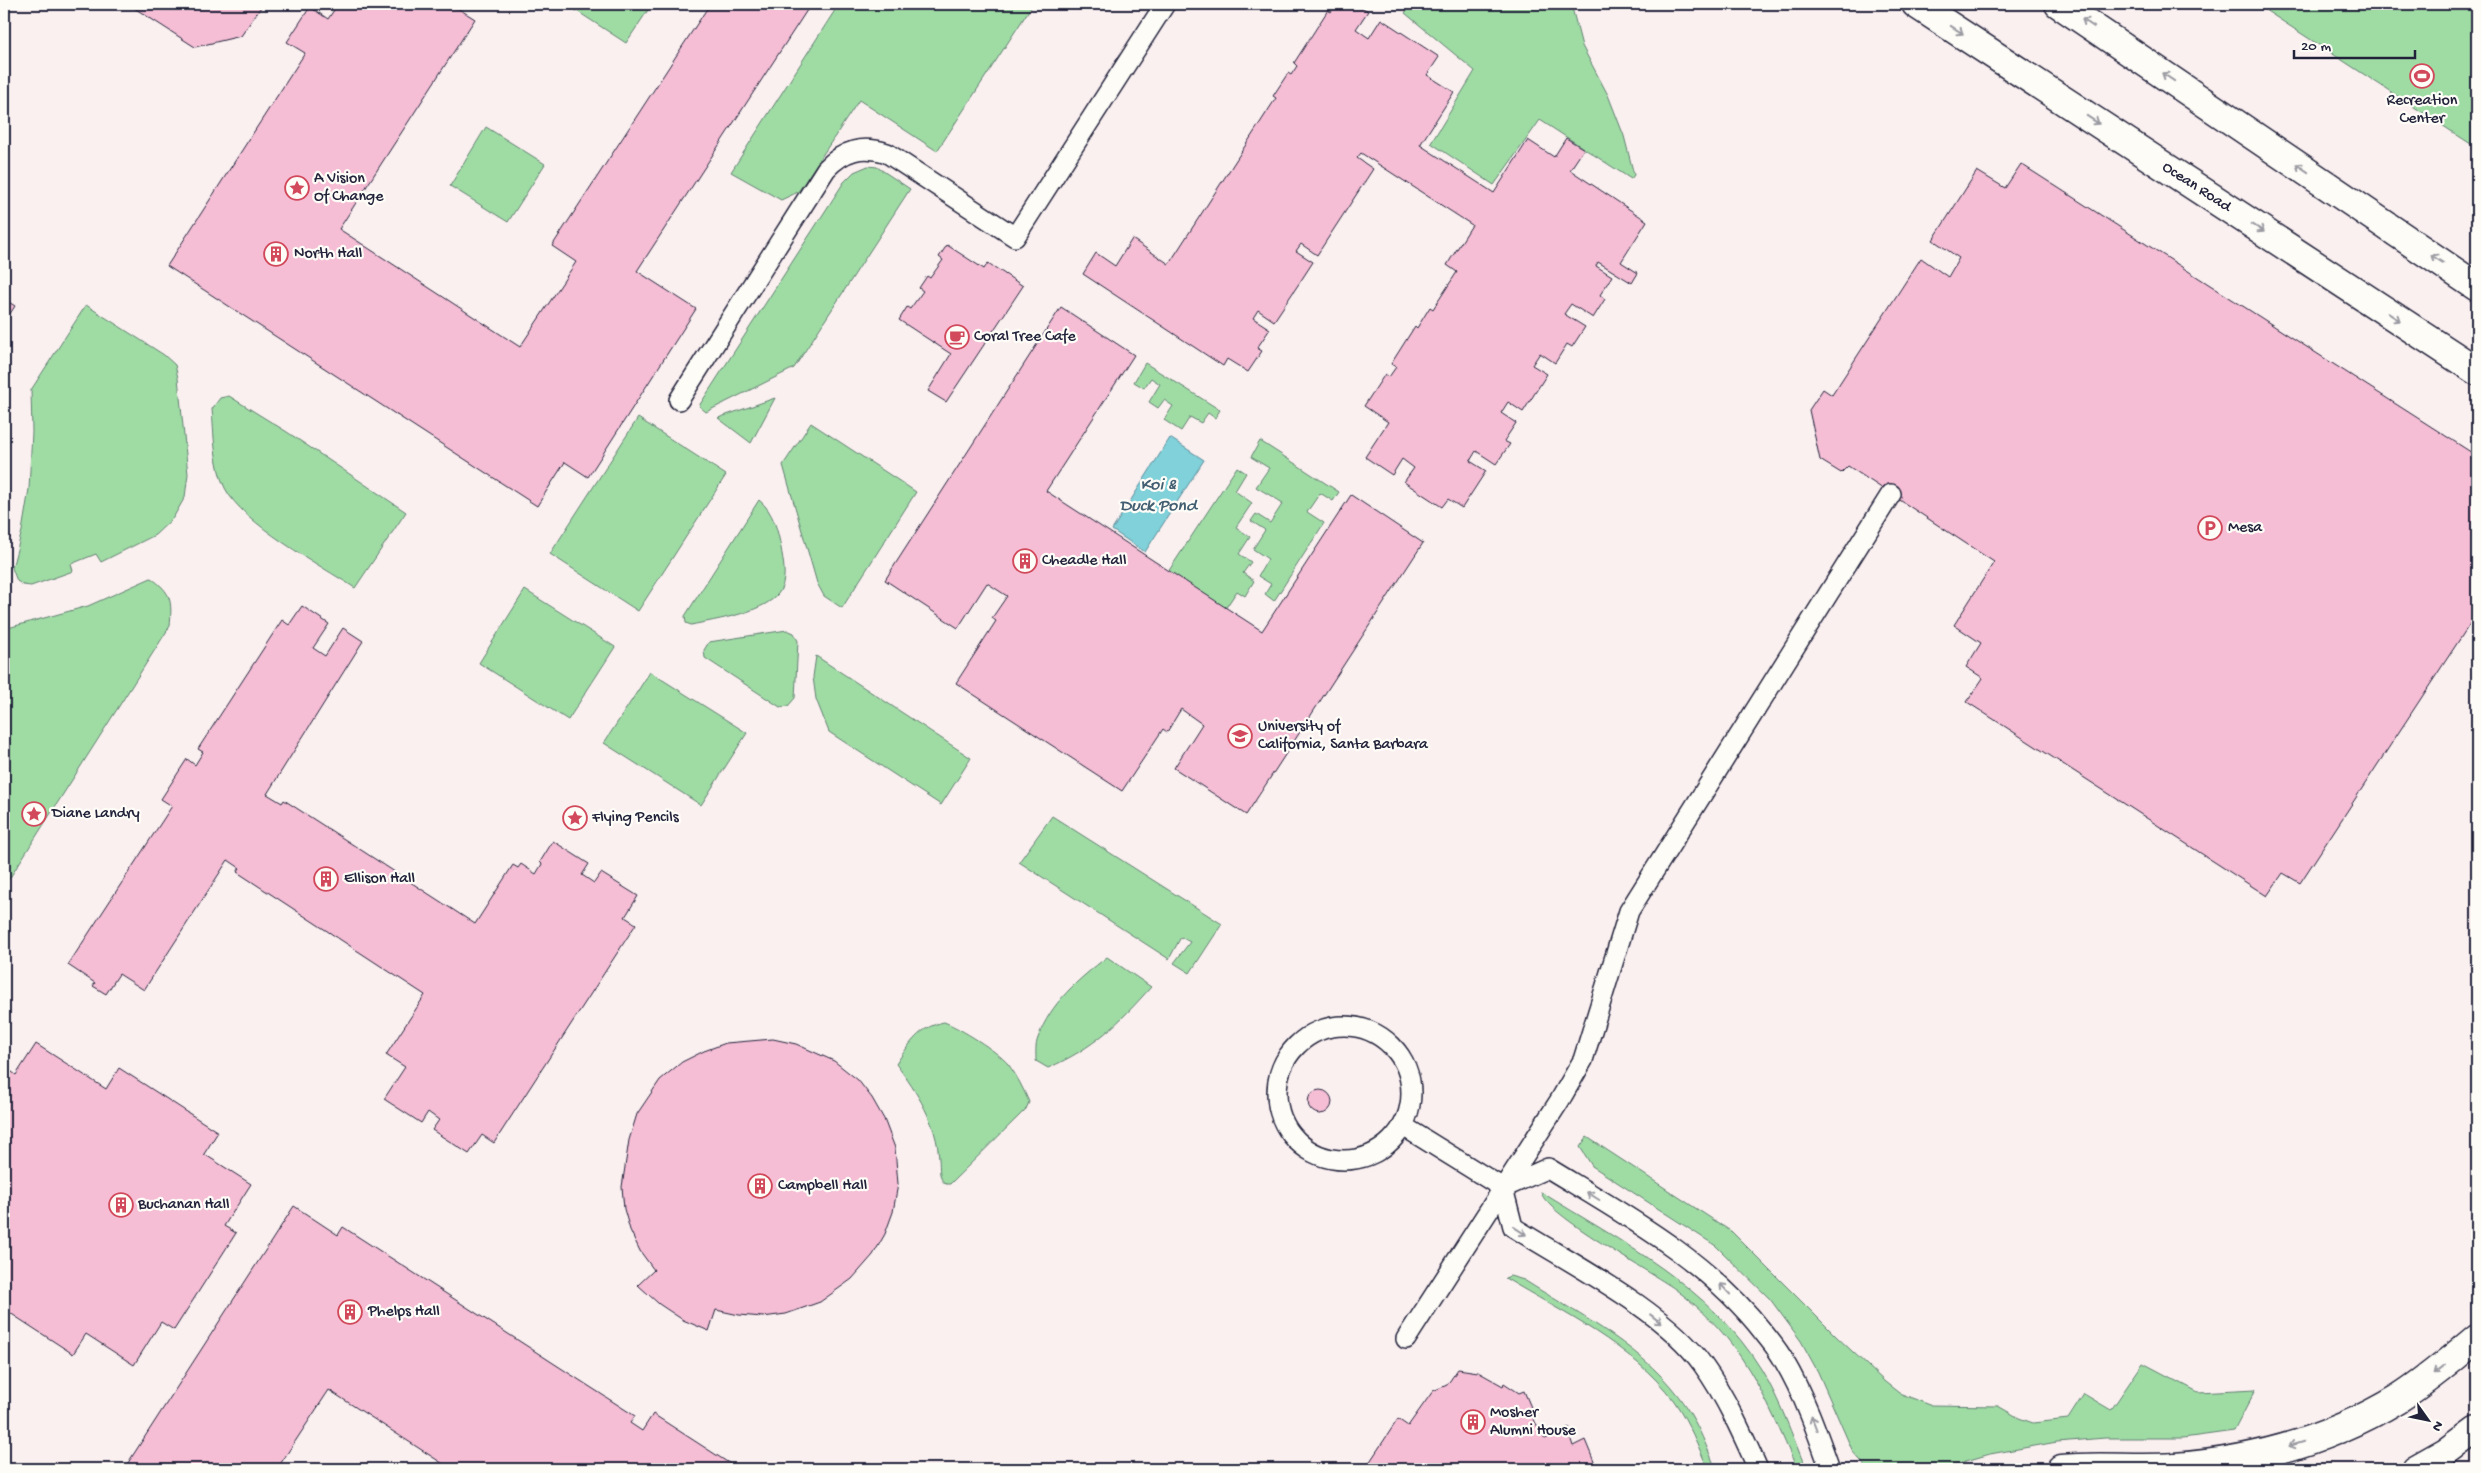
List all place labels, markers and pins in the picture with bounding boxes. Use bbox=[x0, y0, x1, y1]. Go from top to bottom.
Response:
sports icon: Recreation Center bbox=[2409, 63, 2435, 89]
place label: Recreation Center bbox=[2387, 92, 2458, 129]
place label: A Vision Of Change bbox=[314, 170, 384, 207]
place icon: A Vision Of Change bbox=[284, 175, 310, 201]
building icon: North Hall bbox=[263, 241, 289, 267]
place label: North Hall bbox=[294, 245, 362, 264]
cafe icon: Coral Tree Cafe bbox=[944, 324, 970, 350]
place label: Coral Tree Cafe bbox=[974, 328, 1076, 347]
parking icon: Mesa bbox=[2197, 515, 2223, 541]
place label: Mesa bbox=[2228, 519, 2263, 538]
building icon: Cheadle Hall bbox=[1012, 548, 1038, 574]
place label: Cheadle Hall bbox=[1042, 552, 1126, 571]
place label: University of California, Santa Barbara bbox=[1258, 718, 1429, 755]
school or university icon: University of California, Santa Barbara bbox=[1227, 723, 1253, 749]
place icon: Diane Landry bbox=[21, 801, 47, 827]
place label: Diane Landry bbox=[51, 805, 140, 824]
place icon: Flying Pencils bbox=[562, 805, 588, 831]
place label: Flying Pencils bbox=[591, 809, 680, 828]
building icon: Ellison Hall bbox=[313, 866, 339, 892]
place label: Ellison Hall bbox=[344, 870, 415, 889]
building icon: Campbell Hall bbox=[747, 1173, 773, 1199]
place label: Campbell Hall bbox=[778, 1177, 867, 1196]
building icon: Buchanan Hall bbox=[108, 1192, 134, 1218]
place label: Buchanan Hall bbox=[137, 1196, 230, 1215]
building icon: Phelps Hall bbox=[337, 1299, 363, 1325]
place label: Phelps Hall bbox=[367, 1303, 440, 1322]
place label: Mosher Alumni House bbox=[1490, 1404, 1577, 1441]
building icon: Mosher Alumni House bbox=[1460, 1409, 1486, 1435]

